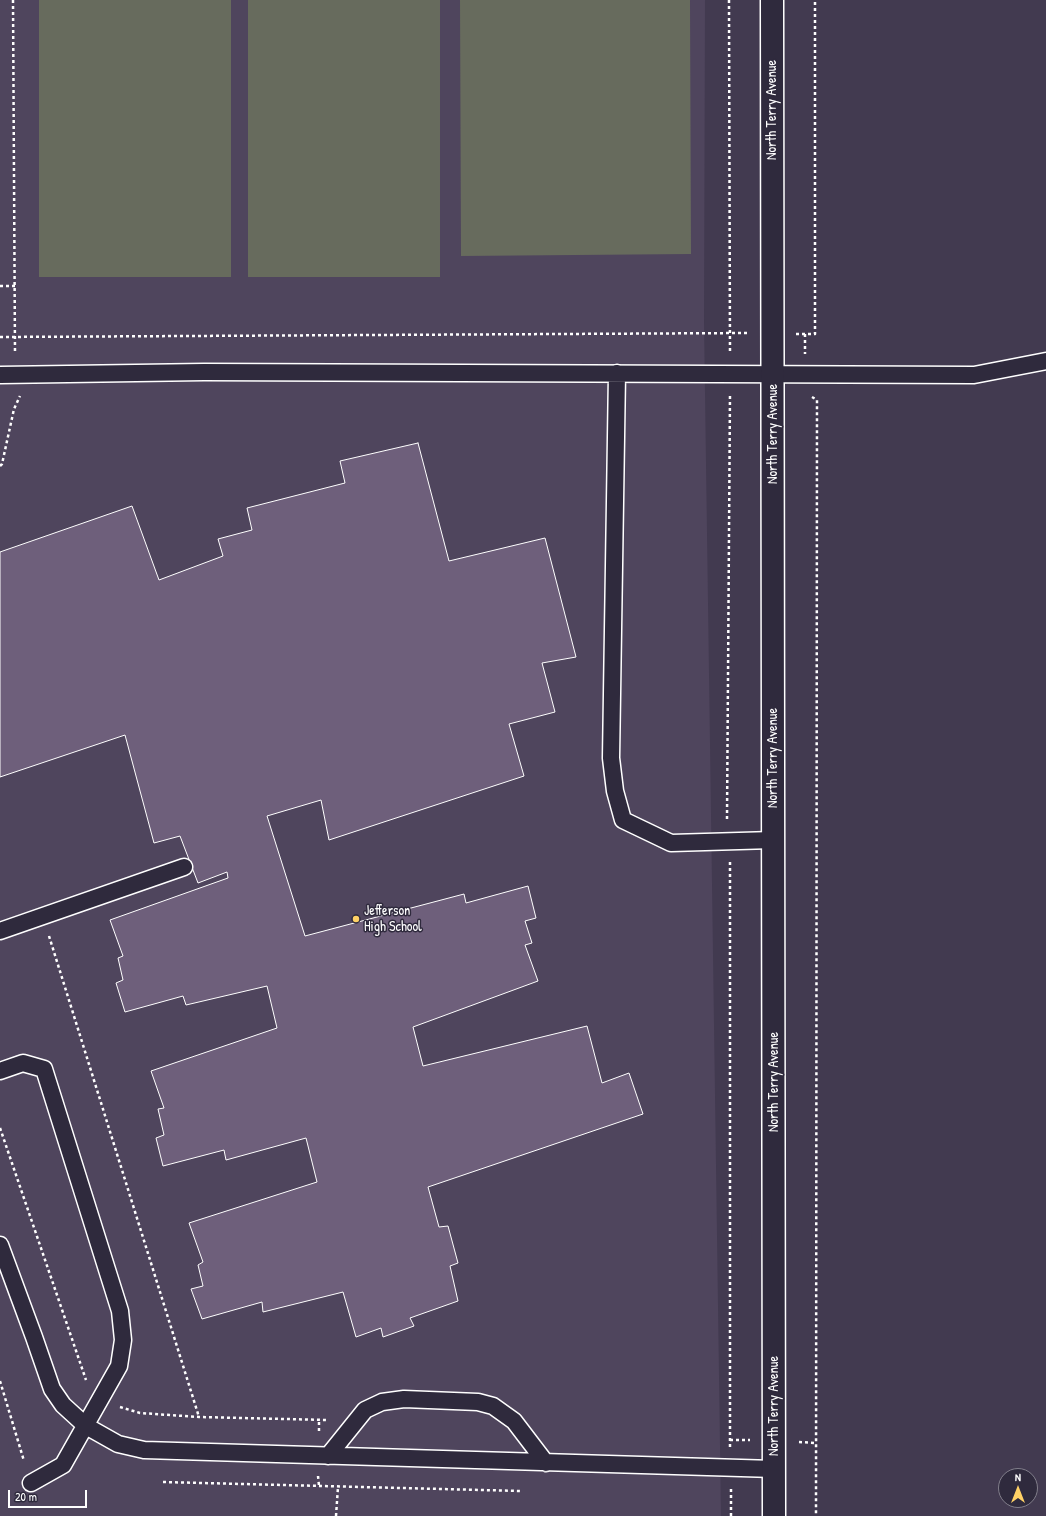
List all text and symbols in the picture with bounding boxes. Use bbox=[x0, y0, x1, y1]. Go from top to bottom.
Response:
street label: North Terry Avenue bbox=[764, 60, 780, 160]
street label: North Terry Avenue bbox=[765, 384, 781, 484]
street label: North Terry Avenue bbox=[765, 708, 781, 808]
place label: Jefferson High School bbox=[364, 903, 422, 936]
marker: Jefferson High School bbox=[351, 914, 361, 924]
street label: North Terry Avenue bbox=[766, 1032, 782, 1132]
street label: North Terry Avenue bbox=[766, 1356, 782, 1456]
north arrow bbox=[998, 1468, 1038, 1508]
text: N bbox=[1015, 1470, 1021, 1484]
scale bar bbox=[10, 1482, 89, 1508]
text: 20 m bbox=[15, 1488, 37, 1505]

